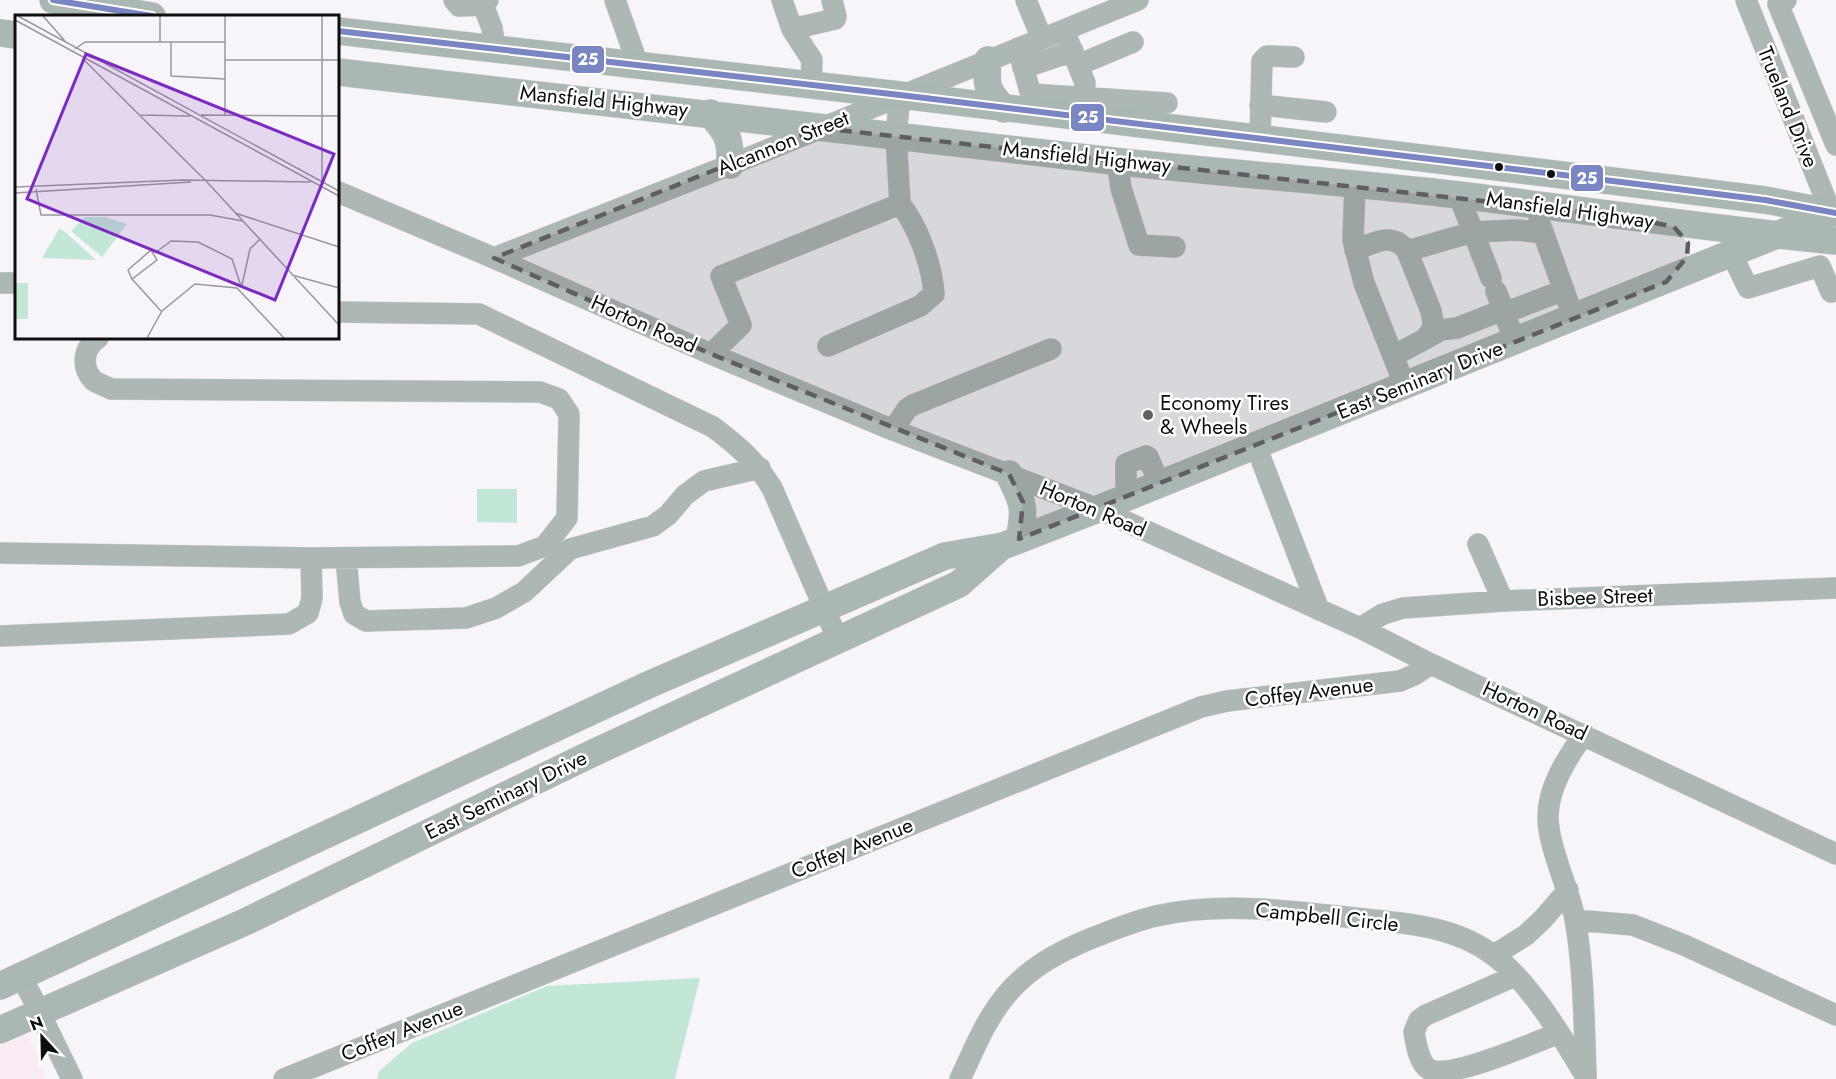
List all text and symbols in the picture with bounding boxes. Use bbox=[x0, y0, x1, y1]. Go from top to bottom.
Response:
inset map bbox=[15, 15, 339, 339]
street label: Trueland Drive bbox=[1750, 42, 1826, 172]
line badge: 25 bbox=[571, 45, 605, 74]
text: 25 bbox=[578, 48, 598, 71]
street label: Mansfield Highway bbox=[518, 77, 690, 125]
street label: Alcannon Street bbox=[713, 103, 853, 183]
line badge: 25 bbox=[1070, 103, 1105, 132]
text: 25 bbox=[1078, 106, 1098, 129]
street label: Mansfield Highway bbox=[1001, 133, 1173, 181]
unlabelled marker bbox=[1493, 161, 1505, 173]
line badge: 25 bbox=[1570, 164, 1604, 192]
text: 25 bbox=[1577, 167, 1597, 190]
unlabelled marker bbox=[1545, 168, 1557, 180]
street label: Mansfield Highway bbox=[1484, 183, 1656, 237]
street label: Horton Road bbox=[586, 287, 702, 361]
street label: East Seminary Drive bbox=[1332, 333, 1508, 427]
place label: Economy Tires & Wheels bbox=[1160, 388, 1289, 442]
marker: Economy Tires & Wheels bbox=[1141, 408, 1155, 422]
street label: Horton Road bbox=[1035, 473, 1151, 545]
street label: Bisbee Street bbox=[1537, 580, 1653, 614]
street label: Coffey Avenue bbox=[1243, 669, 1375, 715]
street label: Horton Road bbox=[1478, 674, 1592, 748]
street label: East Seminary Drive bbox=[420, 743, 592, 847]
street label: Coffey Avenue bbox=[786, 810, 918, 886]
street label: Campbell Circle bbox=[1254, 895, 1400, 939]
street label: Coffey Avenue bbox=[336, 993, 468, 1069]
north arrow bbox=[12, 1007, 72, 1067]
text: N bbox=[26, 1011, 47, 1037]

